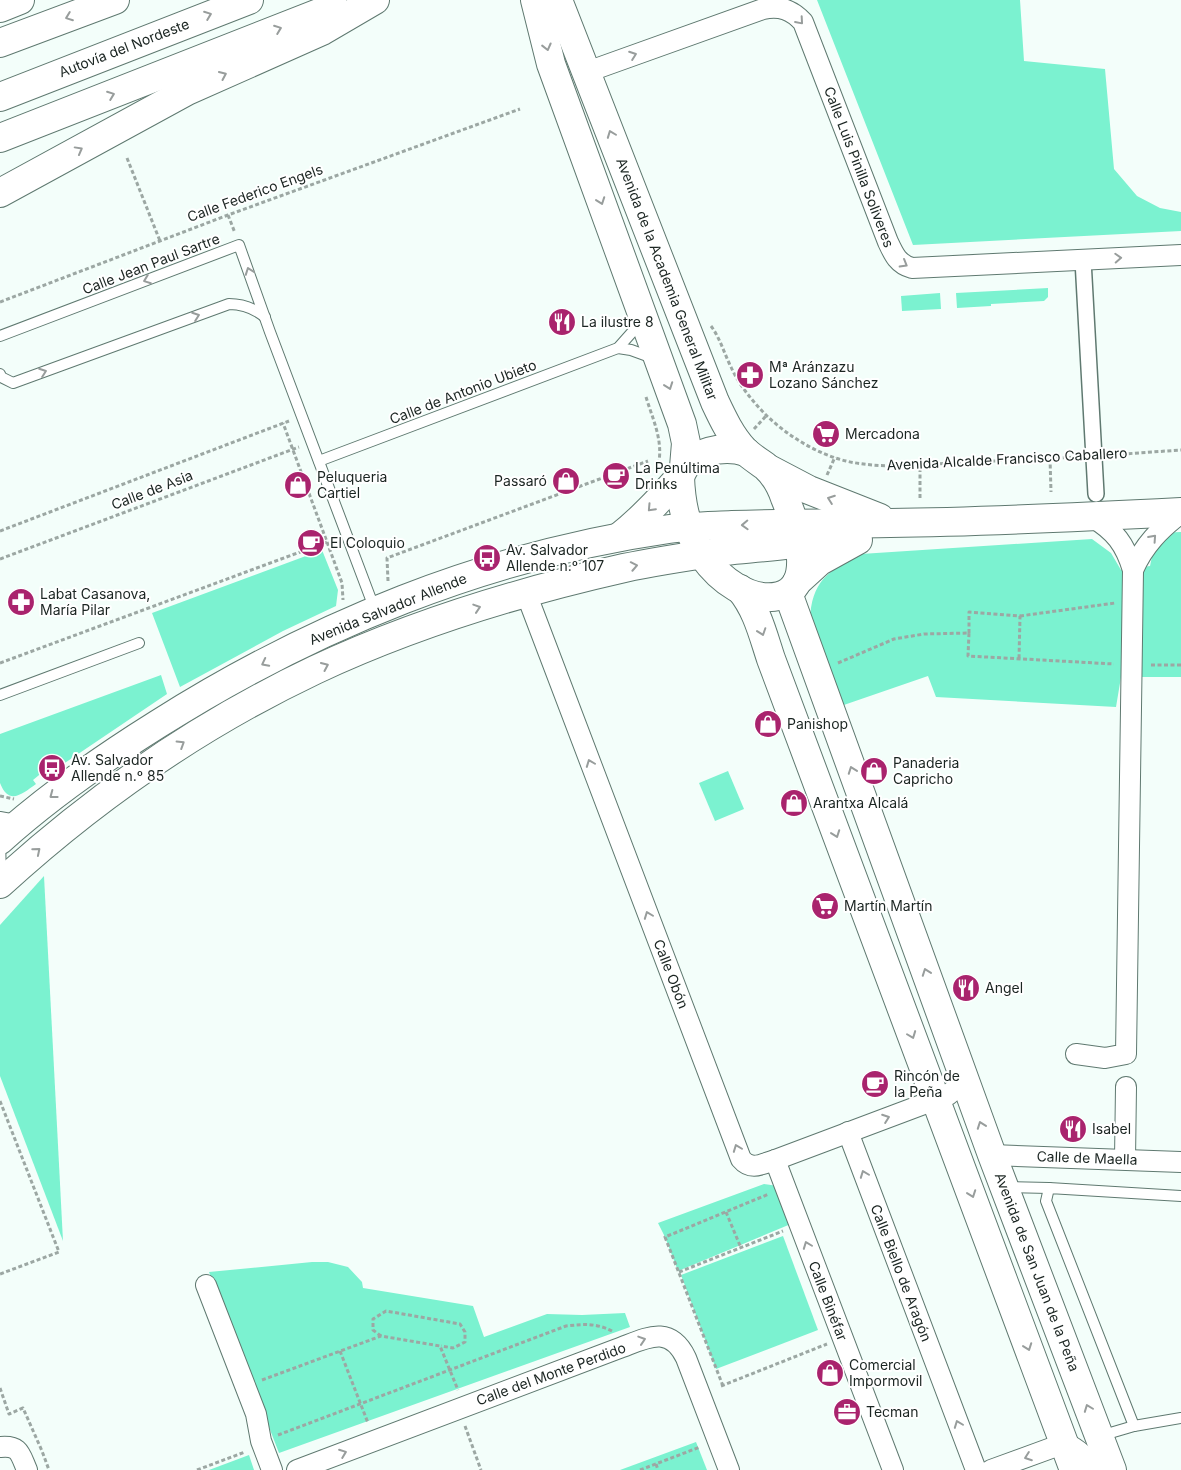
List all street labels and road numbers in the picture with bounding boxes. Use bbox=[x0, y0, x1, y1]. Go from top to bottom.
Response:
street label: Autovía del Nordeste bbox=[56, 15, 191, 80]
street label: Calle Luis Pinilla Soliveres bbox=[821, 84, 898, 250]
street label: Avenida de la Academia General Militar bbox=[613, 155, 722, 402]
street label: Calle Federico Engels bbox=[185, 160, 325, 225]
street label: Calle Jean Paul Sartre bbox=[80, 229, 222, 298]
street label: Calle de Antonio Ubieto bbox=[387, 356, 539, 427]
street label: Avenida Alcalde Francisco Caballero bbox=[886, 444, 1128, 473]
street label: Calle de Asia bbox=[109, 466, 195, 513]
street label: Avenida Salvador Allende bbox=[307, 569, 469, 648]
street label: Calle Obón bbox=[650, 937, 692, 1011]
street label: Calle de Maella bbox=[1036, 1147, 1138, 1168]
street label: Avenida de San Juan de la Peña bbox=[992, 1170, 1083, 1374]
street label: Calle Biello de Aragón bbox=[867, 1202, 935, 1344]
street label: Calle Binéfar bbox=[805, 1259, 851, 1343]
street label: Calle del Monte Perdido bbox=[474, 1339, 628, 1409]

